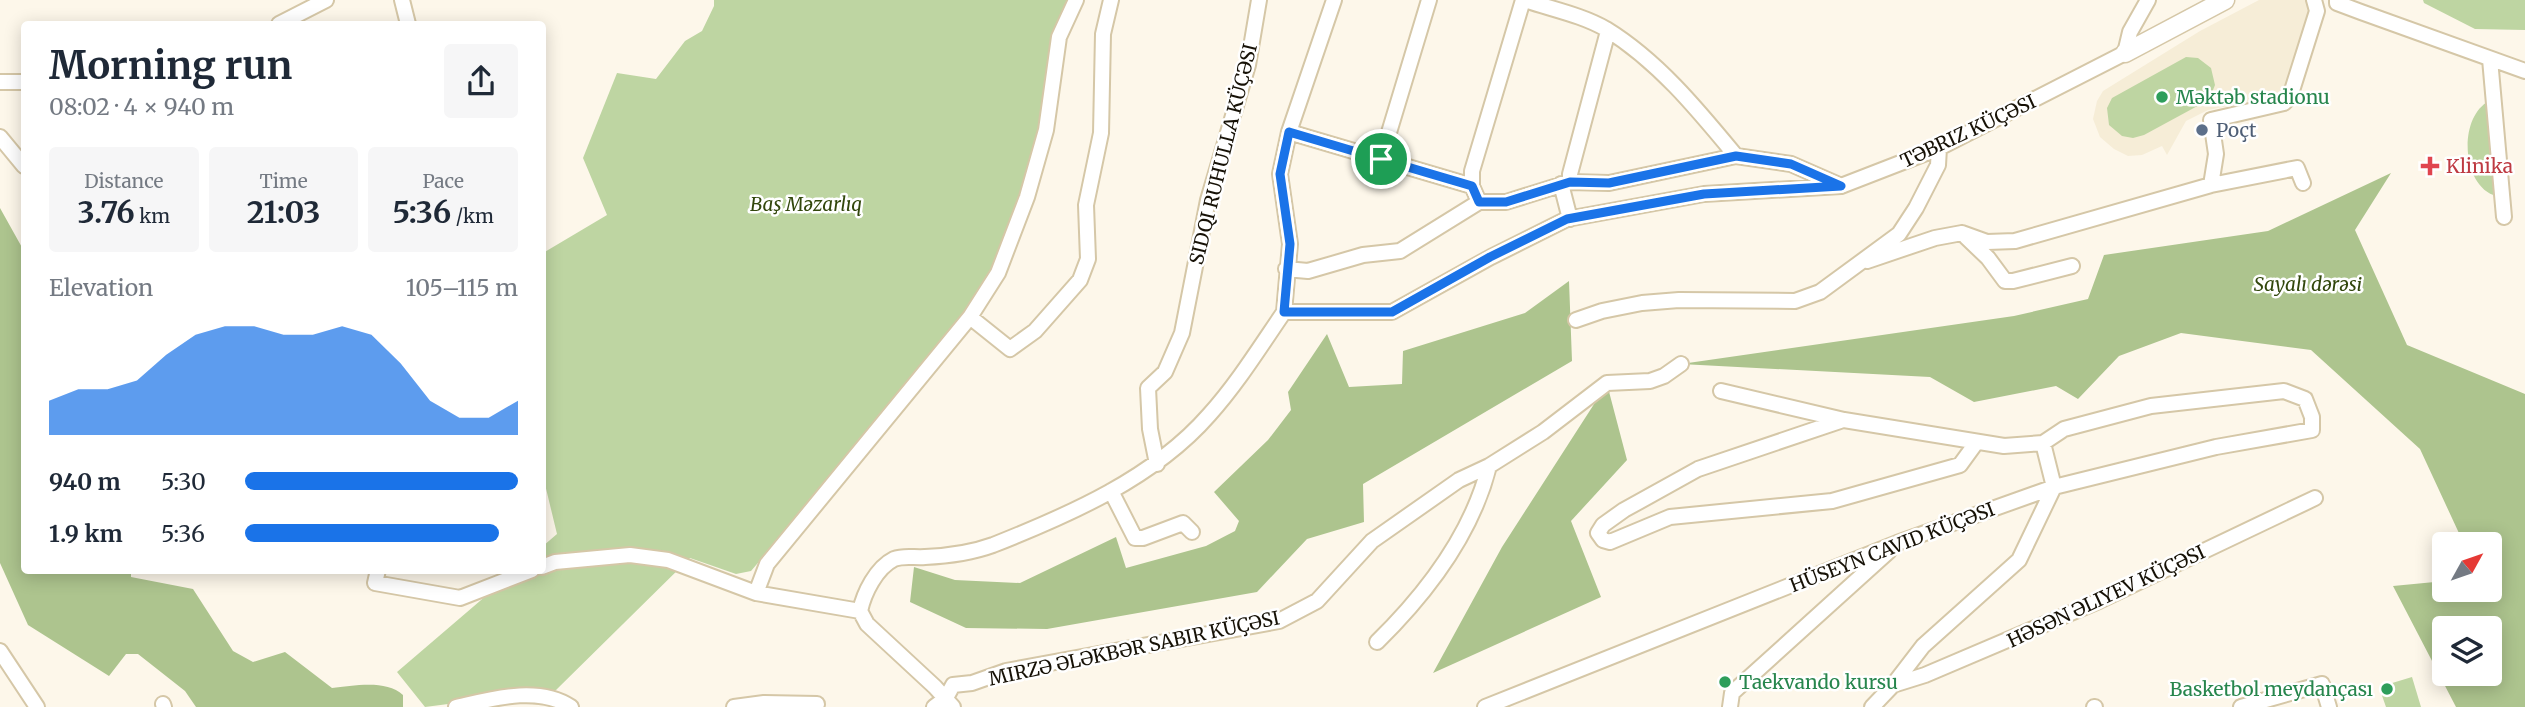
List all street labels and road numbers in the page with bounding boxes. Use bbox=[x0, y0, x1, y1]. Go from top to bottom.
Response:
street label: SIDQI RUHULLA KÜÇƏSI bbox=[1184, 41, 1262, 267]
street label: TƏBRIZ KÜÇƏSI bbox=[1897, 89, 2039, 173]
street label: HÜSEYN CAVID KÜÇƏSI bbox=[1786, 497, 1998, 597]
street label: HƏSƏN ƏLIYEV KÜÇƏSI bbox=[2003, 540, 2209, 652]
street label: MIRZƏ ƏLƏKBƏR SABIR KÜÇƏSI bbox=[986, 605, 1282, 691]

